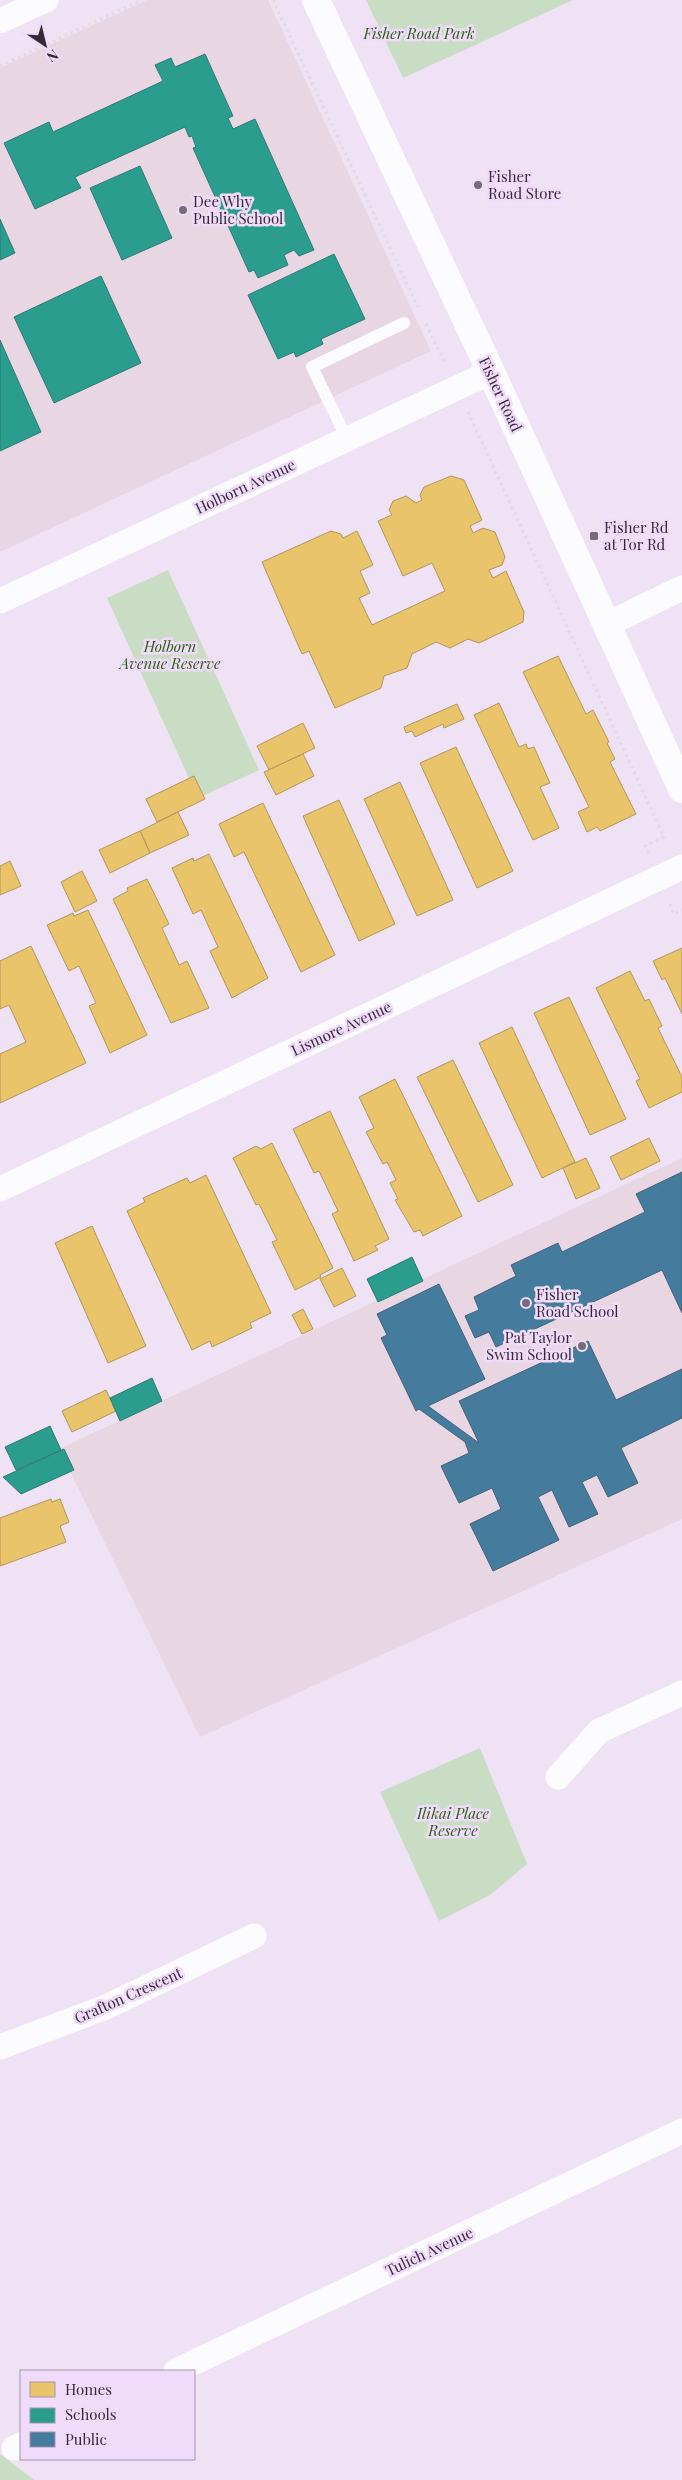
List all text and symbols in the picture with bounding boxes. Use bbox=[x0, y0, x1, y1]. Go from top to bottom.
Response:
north arrow bbox=[20, 20, 70, 70]
park label: Fisher Road Park bbox=[362, 23, 475, 43]
text: N bbox=[43, 45, 62, 67]
place label: Fisher Road Store bbox=[488, 166, 561, 203]
marker: Fisher Road Store bbox=[472, 179, 484, 191]
place label: Dee Why Public School bbox=[193, 191, 283, 228]
marker: Dee Why Public School bbox=[177, 204, 189, 216]
street label: Fisher Road bbox=[475, 353, 527, 435]
street label: Holborn Avenue bbox=[192, 454, 298, 518]
place label: Fisher Rd at Tor Rd bbox=[604, 517, 669, 554]
marker: Fisher Rd at Tor Rd bbox=[588, 530, 600, 542]
park label: Holborn Avenue Reserve bbox=[118, 636, 221, 673]
street label: Lismore Avenue bbox=[288, 996, 394, 1060]
place label: Fisher Road School bbox=[536, 1284, 619, 1321]
marker: Fisher Road School bbox=[520, 1297, 532, 1309]
place label: Pat Taylor Swim School bbox=[486, 1327, 572, 1364]
marker: Pat Taylor Swim School bbox=[576, 1340, 588, 1352]
park label: Ilikai Place Reserve bbox=[416, 1803, 489, 1840]
street label: Grafton Crescent bbox=[71, 1962, 186, 2028]
street label: Tulich Avenue bbox=[382, 2222, 476, 2280]
legend bbox=[20, 2370, 195, 2460]
text: Homes bbox=[65, 2379, 112, 2399]
text: Schools bbox=[65, 2404, 117, 2424]
text: Public bbox=[65, 2429, 107, 2449]

